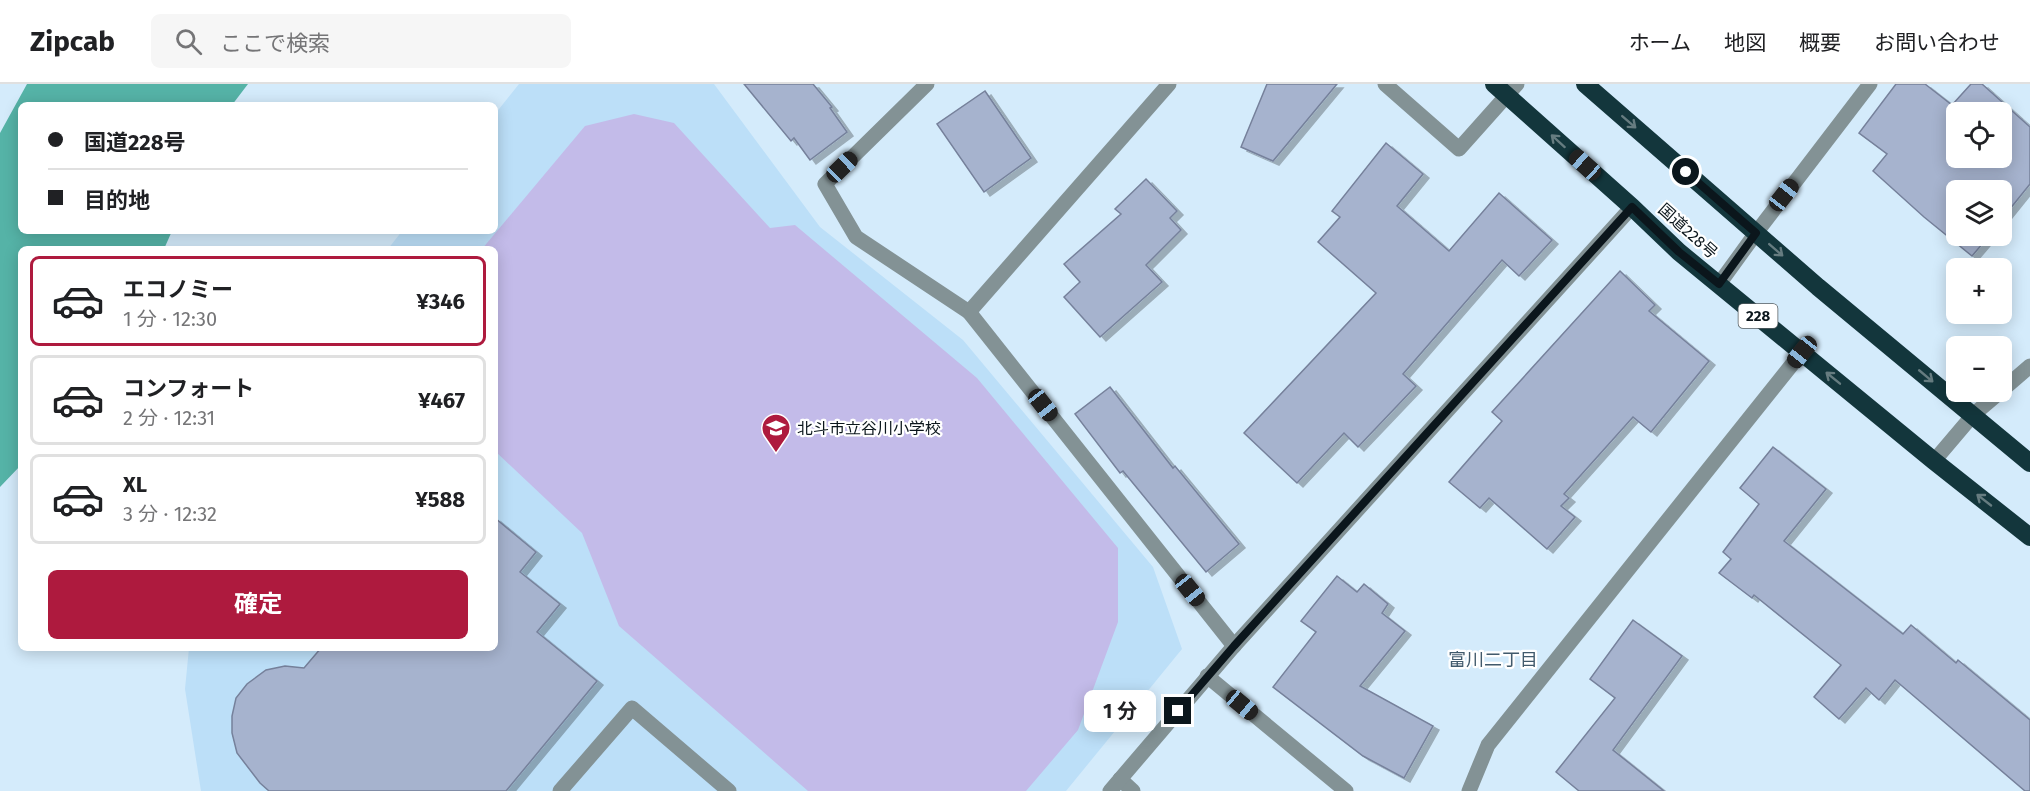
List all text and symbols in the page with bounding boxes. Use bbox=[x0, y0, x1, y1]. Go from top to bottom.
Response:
search box bbox=[151, 14, 571, 68]
text: Zipcab bbox=[30, 25, 115, 58]
icon: search bbox=[172, 25, 205, 58]
text: ここで検索 bbox=[220, 30, 330, 57]
text: ホーム bbox=[1629, 30, 1691, 56]
text: 地図 bbox=[1724, 30, 1766, 56]
text: 概要 bbox=[1799, 30, 1841, 56]
text: お問い合わせ bbox=[1874, 30, 2000, 56]
map controls bbox=[1946, 102, 2012, 402]
button: locate bbox=[1946, 102, 2012, 168]
one-way arrow bbox=[1621, 116, 1637, 129]
text: 国道228号 bbox=[84, 129, 186, 156]
one-way arrow bbox=[1551, 134, 1566, 148]
car bbox=[1566, 146, 1604, 184]
car bbox=[823, 148, 861, 186]
route start bbox=[1672, 158, 1699, 185]
car bbox=[1766, 175, 1802, 215]
button: layers bbox=[1946, 180, 2012, 246]
text: 目的地 bbox=[84, 187, 150, 214]
street label: 国道228号 bbox=[1655, 200, 1721, 262]
one-way arrow bbox=[1768, 244, 1784, 257]
button: + bbox=[1946, 258, 2012, 324]
icon: car bbox=[51, 274, 105, 328]
text: エコノミー bbox=[123, 276, 233, 303]
text: ¥346 bbox=[417, 288, 465, 315]
road number: 228 bbox=[1738, 304, 1778, 328]
text: 1 分 · 12:30 bbox=[123, 307, 217, 331]
car bbox=[1784, 332, 1820, 372]
button: − bbox=[1946, 336, 2012, 402]
one-way arrow bbox=[1917, 369, 1933, 382]
one-way arrow bbox=[1825, 371, 1841, 384]
icon: car bbox=[51, 373, 105, 427]
text: コンフォート bbox=[123, 375, 254, 402]
car bbox=[1025, 385, 1061, 425]
text: ¥467 bbox=[418, 387, 465, 414]
text: 2 分 · 12:31 bbox=[123, 406, 215, 430]
school or university icon: 北斗市立谷川小学校 bbox=[760, 412, 792, 454]
place label: 北斗市立谷川小学校 bbox=[797, 419, 941, 438]
text: XL bbox=[123, 471, 147, 498]
icon: car bbox=[51, 472, 105, 526]
text: ¥588 bbox=[415, 486, 465, 513]
one-way arrow bbox=[1976, 494, 1992, 507]
text: 3 分 · 12:32 bbox=[123, 502, 217, 526]
button: 確定 bbox=[48, 570, 468, 639]
car bbox=[1172, 570, 1208, 610]
district label: 富川二丁目 bbox=[1448, 649, 1538, 671]
car bbox=[1222, 687, 1262, 723]
callout: 1 分 bbox=[1085, 690, 1157, 732]
route end bbox=[1164, 697, 1191, 724]
text: 1 分 bbox=[1103, 699, 1137, 723]

